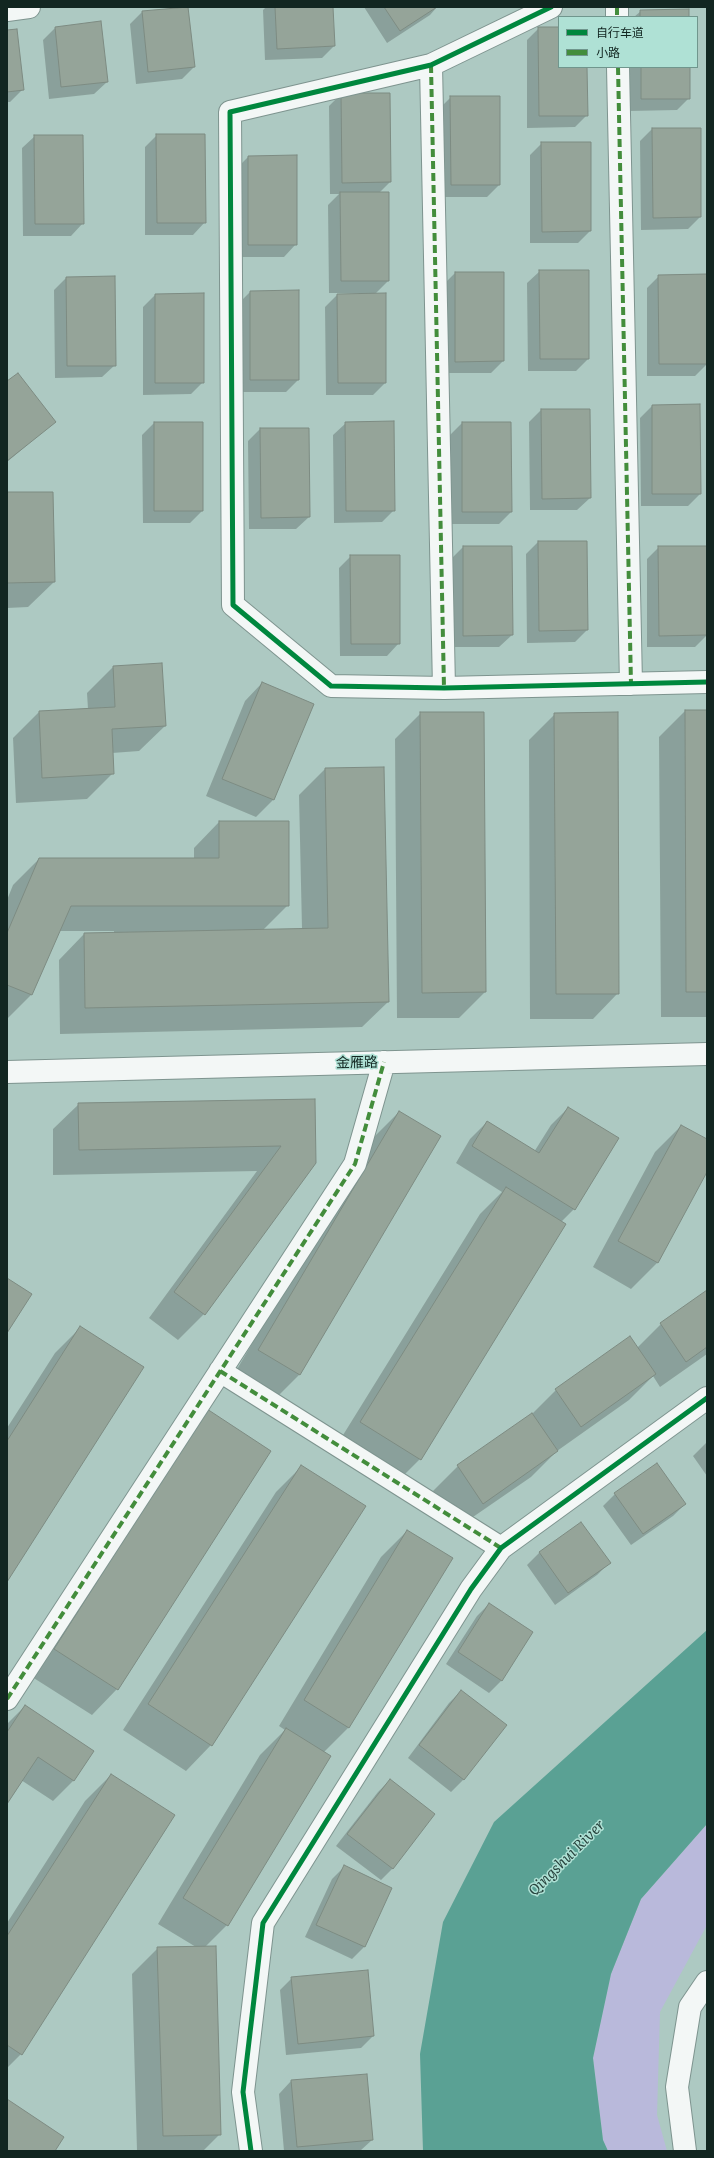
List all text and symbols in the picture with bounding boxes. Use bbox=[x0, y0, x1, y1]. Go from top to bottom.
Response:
legend bbox=[558, 16, 698, 68]
text: 自行车道 bbox=[596, 23, 644, 41]
text: 小路 bbox=[596, 43, 620, 61]
street label: 金雁路 bbox=[336, 1054, 378, 1072]
water label: Qingshui River bbox=[525, 1816, 609, 1900]

